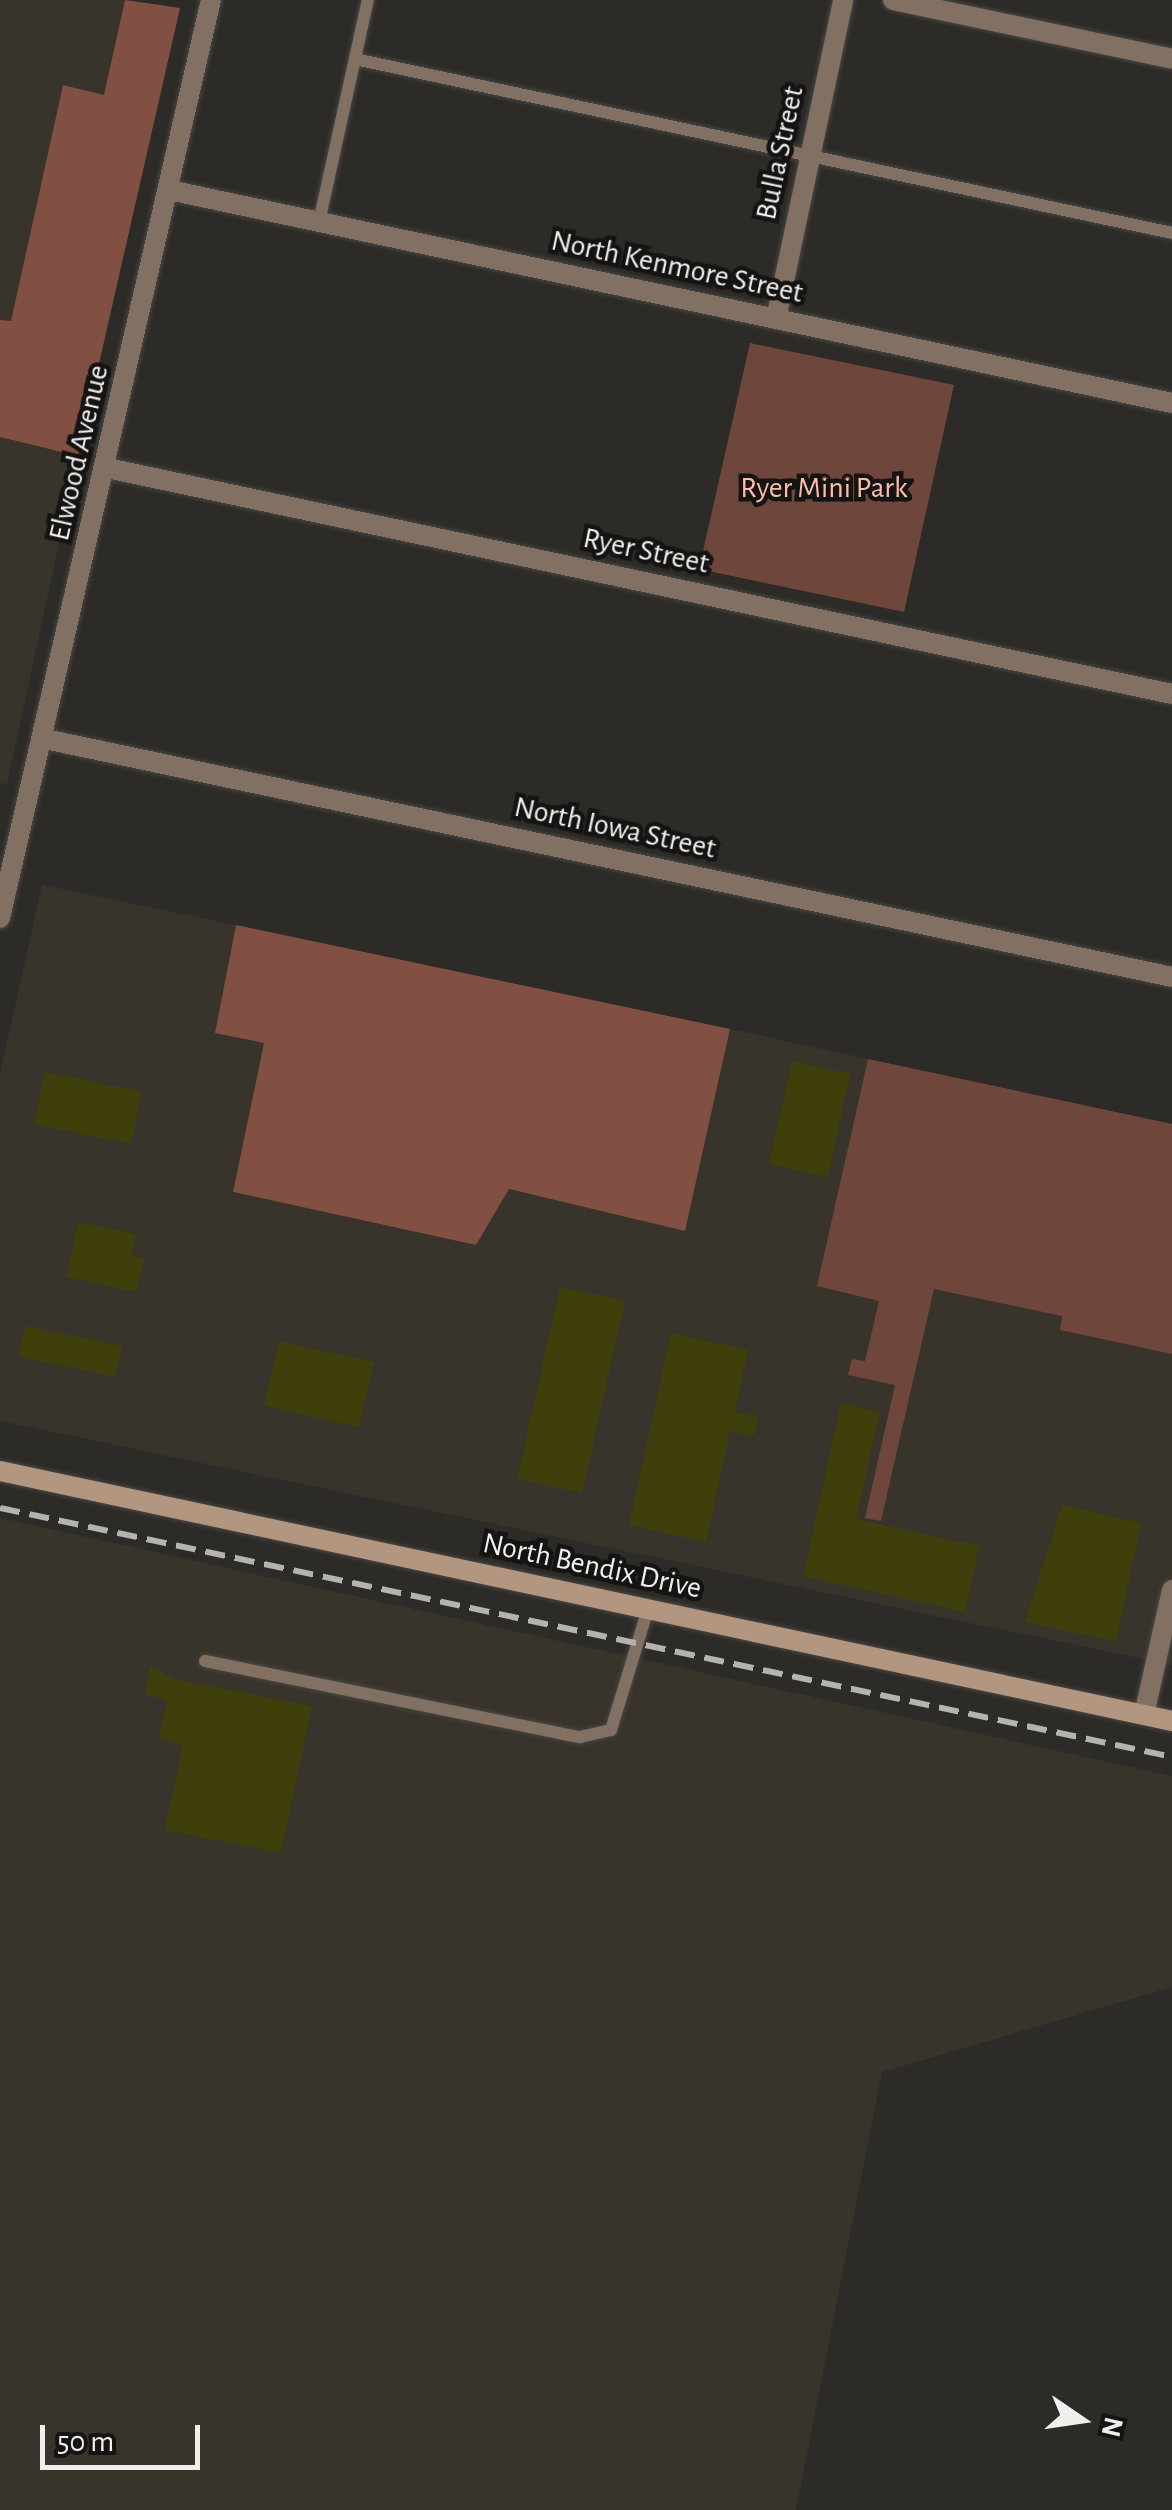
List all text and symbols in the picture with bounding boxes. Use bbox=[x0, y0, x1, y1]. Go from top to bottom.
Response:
street label: Bulla Street bbox=[748, 83, 812, 223]
street label: North Kenmore Street bbox=[548, 223, 806, 311]
street label: Elwood Avenue bbox=[41, 362, 117, 544]
park label: Ryer Mini Park bbox=[740, 470, 908, 506]
street label: Ryer Street bbox=[580, 520, 712, 582]
street label: North Iowa Street bbox=[511, 789, 719, 867]
street label: North Bendix Drive bbox=[479, 1525, 705, 1607]
north arrow bbox=[1032, 2370, 1132, 2470]
scale bar bbox=[45, 2405, 205, 2467]
text: N bbox=[1095, 2414, 1127, 2439]
text: 50 m bbox=[57, 2427, 114, 2457]

